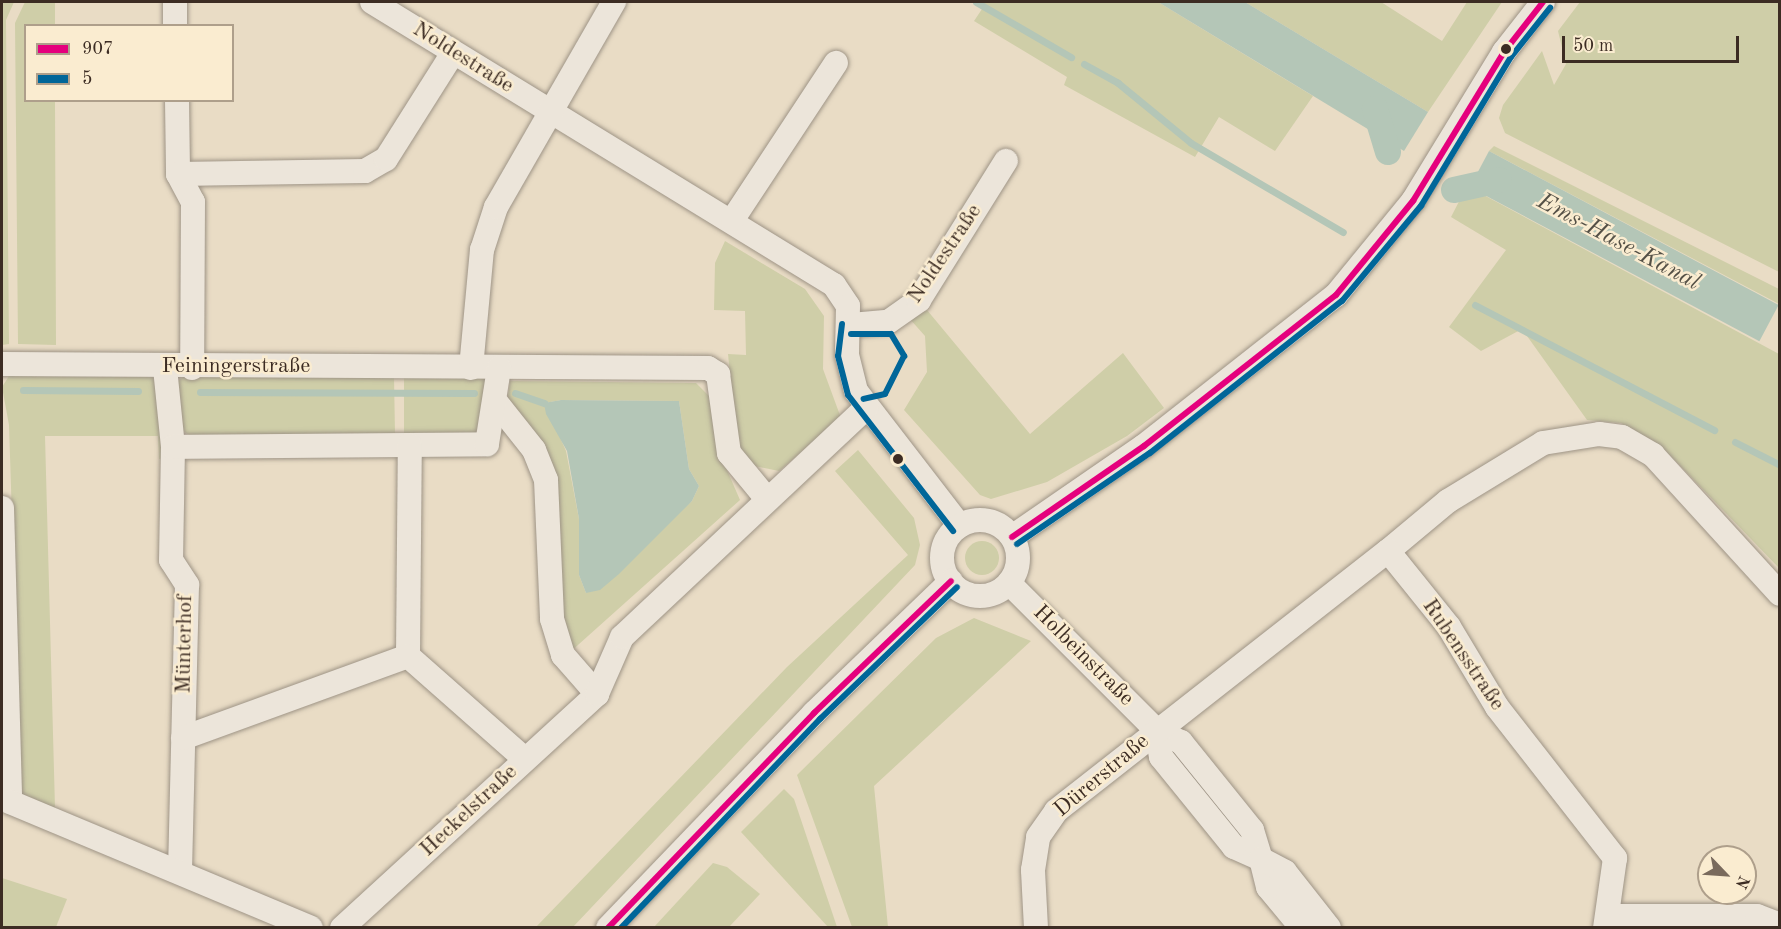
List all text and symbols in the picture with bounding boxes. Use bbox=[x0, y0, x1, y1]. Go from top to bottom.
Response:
street label: Noldestraße bbox=[408, 17, 518, 99]
legend bbox=[24, 24, 234, 102]
scale bar bbox=[1565, 24, 1742, 62]
text: 50 m bbox=[1573, 37, 1613, 55]
text: 907 bbox=[82, 40, 113, 58]
unlabelled marker bbox=[1500, 43, 1512, 55]
text: 5 bbox=[82, 70, 92, 88]
water label: Ems-Hase-Kanal bbox=[1532, 188, 1704, 298]
street label: Noldestraße bbox=[902, 199, 988, 309]
street label: Feiningerstraße bbox=[162, 354, 310, 380]
unlabelled marker bbox=[892, 453, 904, 465]
street label: Münterhof bbox=[171, 594, 199, 694]
street label: Rubensstraße bbox=[1416, 594, 1510, 716]
street label: Holbeinstraße bbox=[1027, 600, 1139, 712]
street label: Dürerstraße bbox=[1049, 729, 1155, 823]
street label: Heckelstraße bbox=[415, 759, 523, 863]
north arrow bbox=[1697, 845, 1757, 905]
text: N bbox=[1732, 873, 1751, 891]

